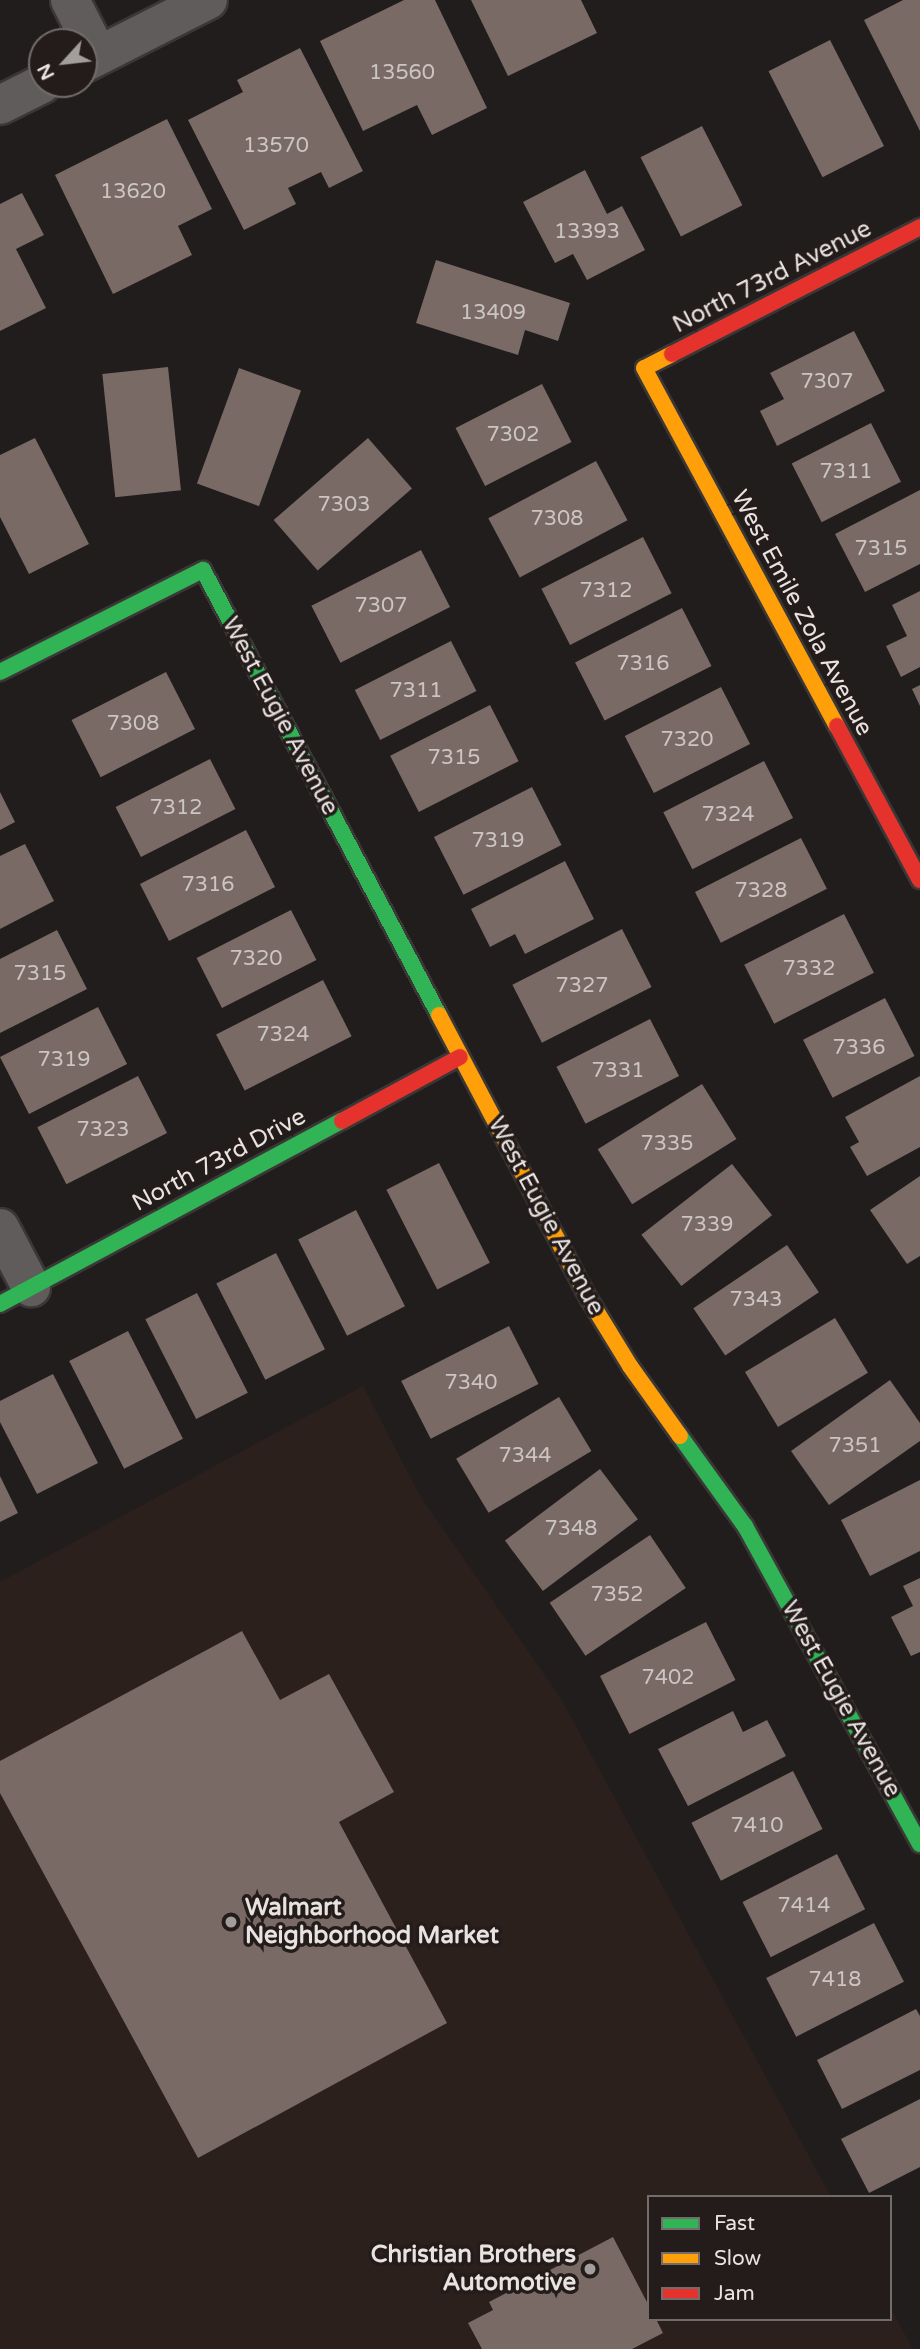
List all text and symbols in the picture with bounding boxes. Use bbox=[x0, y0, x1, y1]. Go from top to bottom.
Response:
north arrow bbox=[28, 28, 98, 98]
text: N bbox=[33, 60, 59, 83]
house number: 13560 bbox=[369, 60, 435, 86]
house number: 13570 bbox=[243, 133, 309, 159]
house number: 13620 bbox=[100, 179, 166, 205]
street label: North 73rd Avenue bbox=[668, 214, 876, 340]
house number: 13393 bbox=[554, 219, 620, 245]
house number: 13409 bbox=[460, 300, 526, 326]
house number: 7307 bbox=[801, 369, 853, 395]
house number: 7302 bbox=[487, 422, 539, 448]
house number: 7311 bbox=[820, 459, 872, 485]
street label: West Emile Zola Avenue bbox=[725, 485, 879, 741]
house number: 7303 bbox=[318, 492, 370, 518]
house number: 7308 bbox=[531, 506, 583, 532]
house number: 7315 bbox=[855, 536, 907, 562]
house number: 7312 bbox=[580, 578, 632, 604]
house number: 7307 bbox=[355, 593, 407, 619]
street label: West Eugie Avenue bbox=[216, 612, 344, 820]
house number: 7316 bbox=[617, 651, 669, 677]
house number: 7311 bbox=[390, 678, 442, 704]
house number: 7308 bbox=[107, 711, 159, 737]
house number: 7320 bbox=[661, 727, 713, 753]
house number: 7315 bbox=[428, 745, 480, 771]
house number: 7312 bbox=[150, 795, 202, 821]
house number: 7324 bbox=[702, 802, 754, 828]
house number: 7319 bbox=[472, 828, 524, 854]
house number: 7316 bbox=[182, 872, 234, 898]
house number: 7328 bbox=[735, 878, 787, 904]
house number: 7320 bbox=[230, 946, 282, 972]
house number: 7332 bbox=[783, 956, 835, 982]
house number: 7315 bbox=[14, 961, 66, 987]
house number: 7327 bbox=[556, 973, 608, 999]
house number: 7324 bbox=[257, 1022, 309, 1048]
house number: 7336 bbox=[833, 1035, 885, 1061]
house number: 7319 bbox=[38, 1047, 90, 1073]
house number: 7331 bbox=[592, 1058, 644, 1084]
street label: North 73rd Drive bbox=[127, 1102, 311, 1218]
street label: West Eugie Avenue bbox=[482, 1112, 610, 1320]
house number: 7323 bbox=[77, 1117, 129, 1143]
house number: 7335 bbox=[641, 1131, 693, 1157]
house number: 7339 bbox=[681, 1212, 733, 1238]
house number: 7343 bbox=[730, 1287, 782, 1313]
house number: 7340 bbox=[445, 1370, 497, 1396]
house number: 7351 bbox=[829, 1433, 881, 1459]
house number: 7344 bbox=[499, 1443, 551, 1469]
house number: 7348 bbox=[545, 1516, 597, 1542]
house number: 7352 bbox=[591, 1582, 643, 1608]
street label: West Eugie Avenue bbox=[775, 1596, 907, 1802]
house number: 7402 bbox=[642, 1665, 694, 1691]
house number: 7410 bbox=[731, 1813, 783, 1839]
house number: 7414 bbox=[778, 1893, 830, 1919]
place label: Walmart Neighborhood Market bbox=[245, 1894, 499, 1950]
marker: Walmart Neighborhood Market bbox=[223, 1914, 239, 1930]
house number: 7418 bbox=[809, 1967, 861, 1993]
legend bbox=[647, 2195, 892, 2321]
text: Fast bbox=[714, 2211, 755, 2236]
place label: Christian Brothers Automotive bbox=[371, 2241, 576, 2297]
text: Slow bbox=[714, 2246, 761, 2271]
marker: Christian Brothers Automotive bbox=[582, 2261, 598, 2277]
text: Jam bbox=[714, 2281, 755, 2306]

